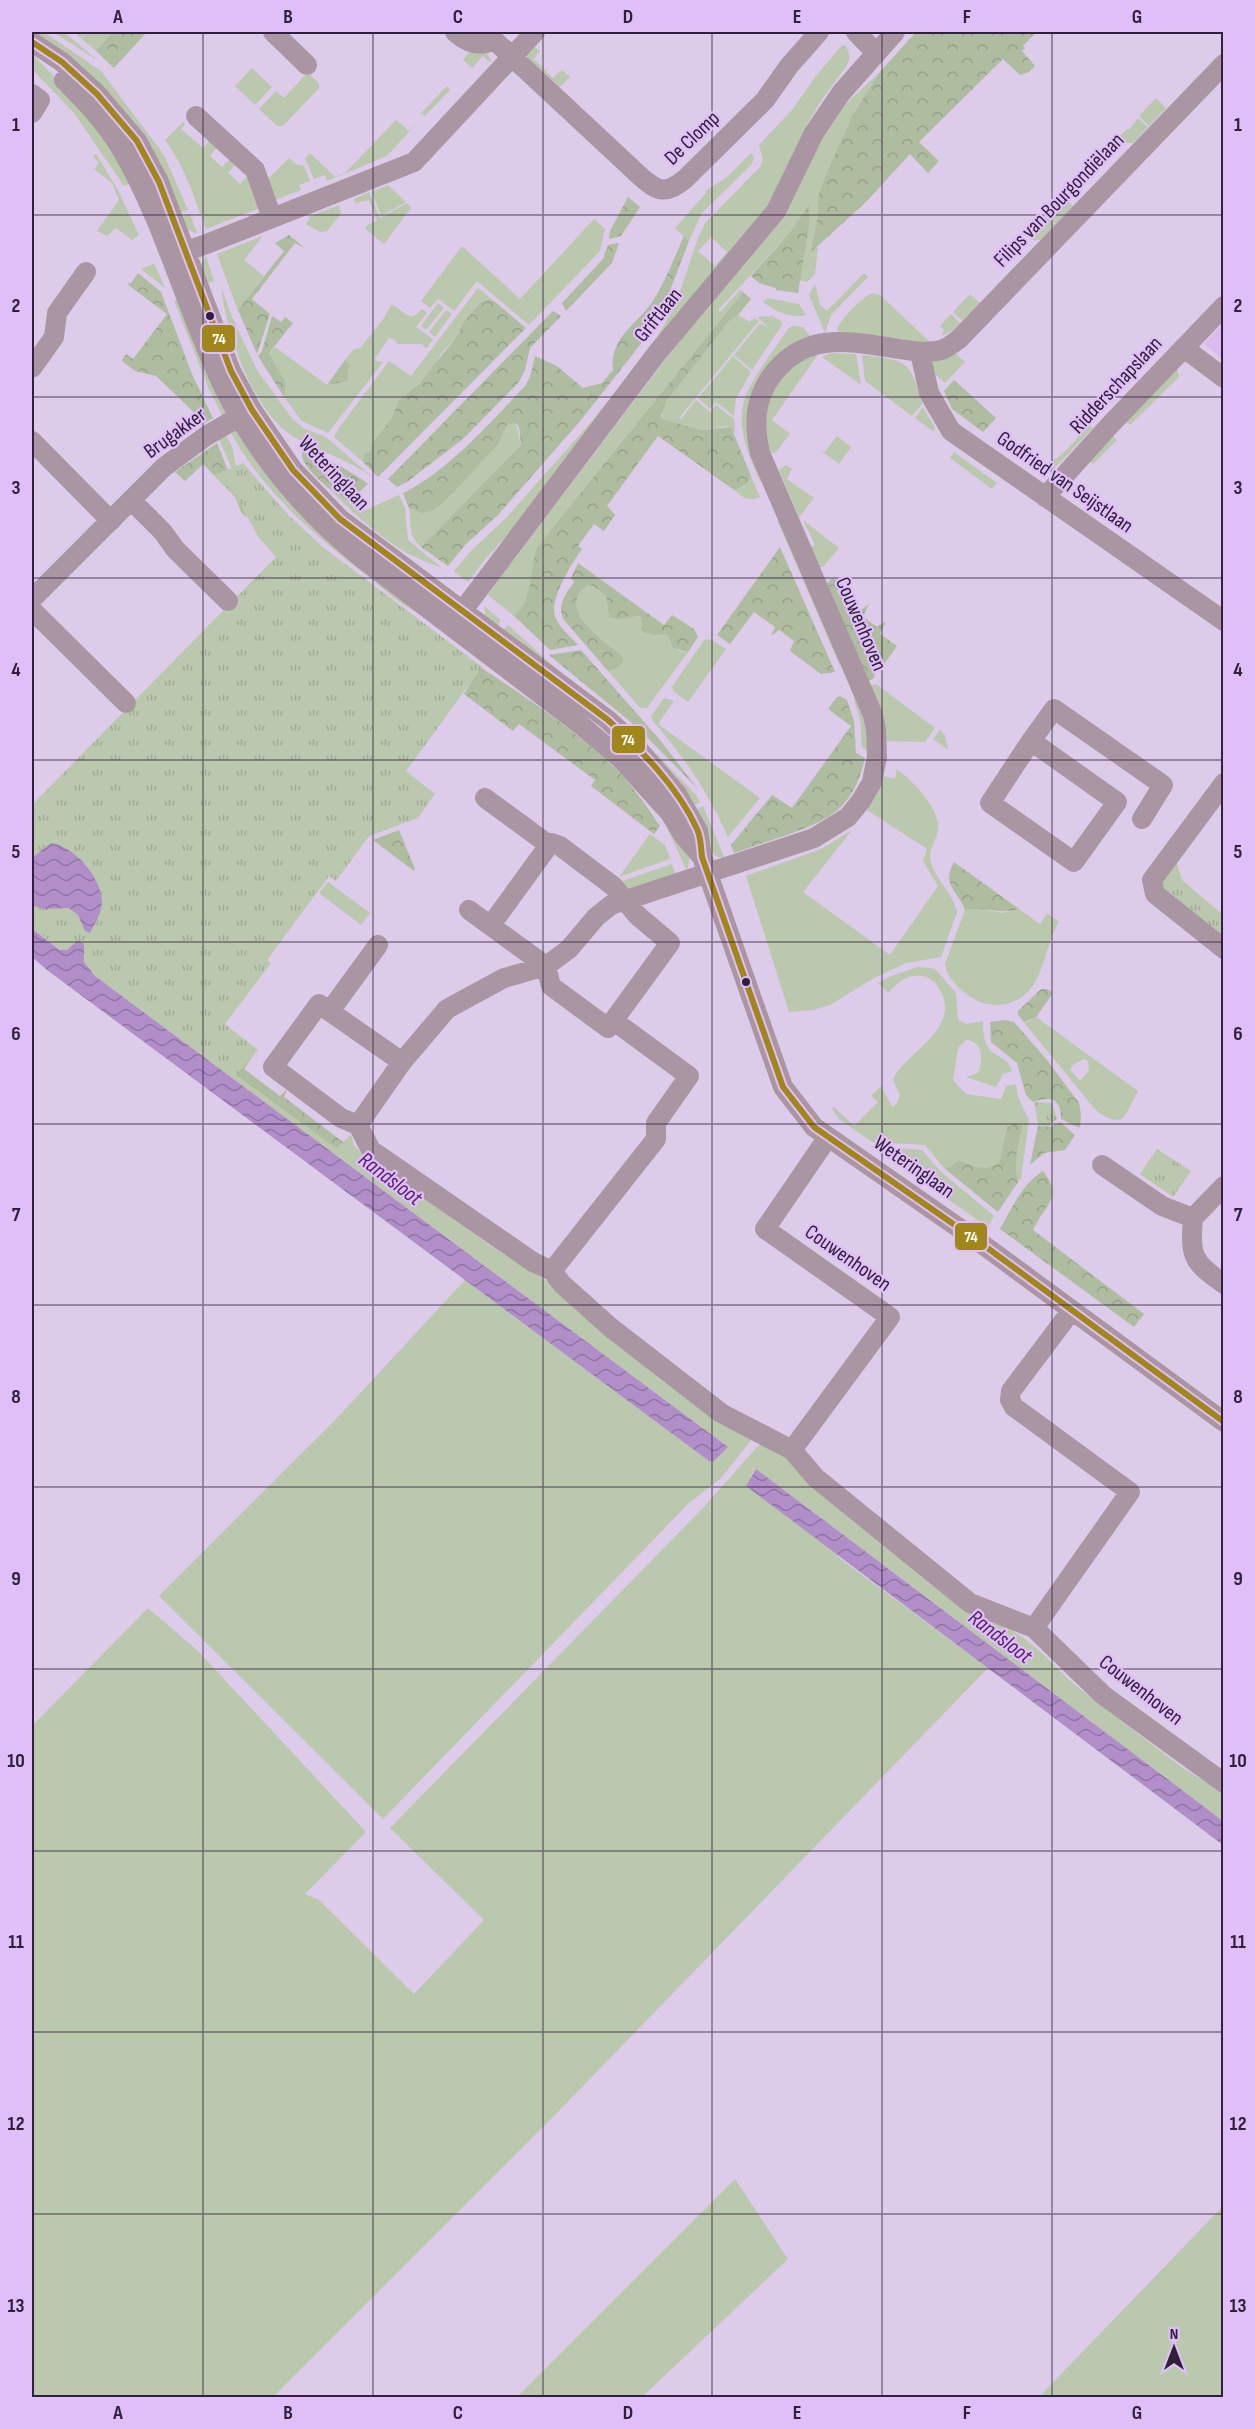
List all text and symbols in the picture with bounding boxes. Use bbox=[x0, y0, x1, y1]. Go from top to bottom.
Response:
text: A bbox=[112, 5, 123, 29]
text: B bbox=[283, 5, 293, 29]
text: C bbox=[453, 5, 463, 29]
text: D bbox=[623, 5, 633, 29]
text: E bbox=[793, 5, 801, 29]
text: F bbox=[963, 5, 971, 29]
text: G bbox=[1132, 5, 1142, 29]
street label: De Clomp bbox=[659, 106, 725, 170]
text: 1 bbox=[12, 113, 20, 137]
text: 1 bbox=[1234, 113, 1242, 137]
street label: Filips van Bourgondiëlaan bbox=[989, 128, 1129, 272]
street label: Griftlaan bbox=[629, 283, 687, 347]
text: 2 bbox=[12, 294, 20, 318]
text: 2 bbox=[1234, 294, 1242, 318]
unlabelled marker bbox=[204, 310, 216, 322]
line badge: 74 bbox=[201, 324, 236, 353]
text: 74 bbox=[212, 330, 226, 349]
street label: Ridderschapslaan bbox=[1065, 331, 1167, 439]
street label: Brugakker bbox=[139, 402, 211, 464]
street label: Godfried van Seijstlaan bbox=[992, 426, 1138, 538]
street label: Weteringlaan bbox=[293, 431, 375, 515]
text: 3 bbox=[12, 476, 21, 500]
text: 3 bbox=[1234, 476, 1243, 500]
street label: Couwenhoven bbox=[830, 573, 892, 675]
text: 4 bbox=[11, 658, 21, 682]
text: 4 bbox=[1233, 658, 1243, 682]
line badge: 74 bbox=[611, 725, 646, 754]
text: 74 bbox=[621, 731, 635, 750]
text: 5 bbox=[12, 840, 21, 864]
text: 5 bbox=[1234, 840, 1243, 864]
unlabelled marker bbox=[740, 976, 752, 988]
text: 6 bbox=[11, 1022, 21, 1046]
text: 6 bbox=[1233, 1022, 1243, 1046]
street label: Weteringlaan bbox=[869, 1130, 959, 1204]
water label: Randsloot bbox=[353, 1146, 428, 1213]
text: 7 bbox=[12, 1203, 21, 1227]
text: 7 bbox=[1234, 1203, 1243, 1227]
street label: Couwenhoven bbox=[800, 1219, 896, 1297]
line badge: 74 bbox=[954, 1222, 988, 1251]
text: 74 bbox=[964, 1228, 978, 1247]
text: 8 bbox=[11, 1385, 21, 1409]
text: 8 bbox=[1233, 1385, 1243, 1409]
text: 9 bbox=[11, 1567, 21, 1591]
text: 9 bbox=[1233, 1567, 1243, 1591]
water label: Randsloot bbox=[963, 1604, 1038, 1671]
street label: Couwenhoven bbox=[1094, 1650, 1188, 1730]
text: 10 bbox=[7, 1749, 25, 1773]
text: 10 bbox=[1229, 1749, 1247, 1773]
text: 11 bbox=[8, 1930, 24, 1954]
text: 11 bbox=[1230, 1930, 1246, 1954]
text: 12 bbox=[8, 2112, 24, 2136]
text: 12 bbox=[1230, 2112, 1246, 2136]
text: 13 bbox=[8, 2294, 24, 2318]
text: 13 bbox=[1230, 2294, 1246, 2318]
north arrow bbox=[1144, 2318, 1204, 2378]
text: N bbox=[1170, 2325, 1178, 2344]
text: A bbox=[112, 2401, 123, 2425]
text: B bbox=[283, 2401, 293, 2425]
text: C bbox=[453, 2401, 463, 2425]
text: D bbox=[623, 2401, 633, 2425]
text: E bbox=[793, 2401, 801, 2425]
text: F bbox=[963, 2401, 971, 2425]
text: G bbox=[1132, 2401, 1142, 2425]

